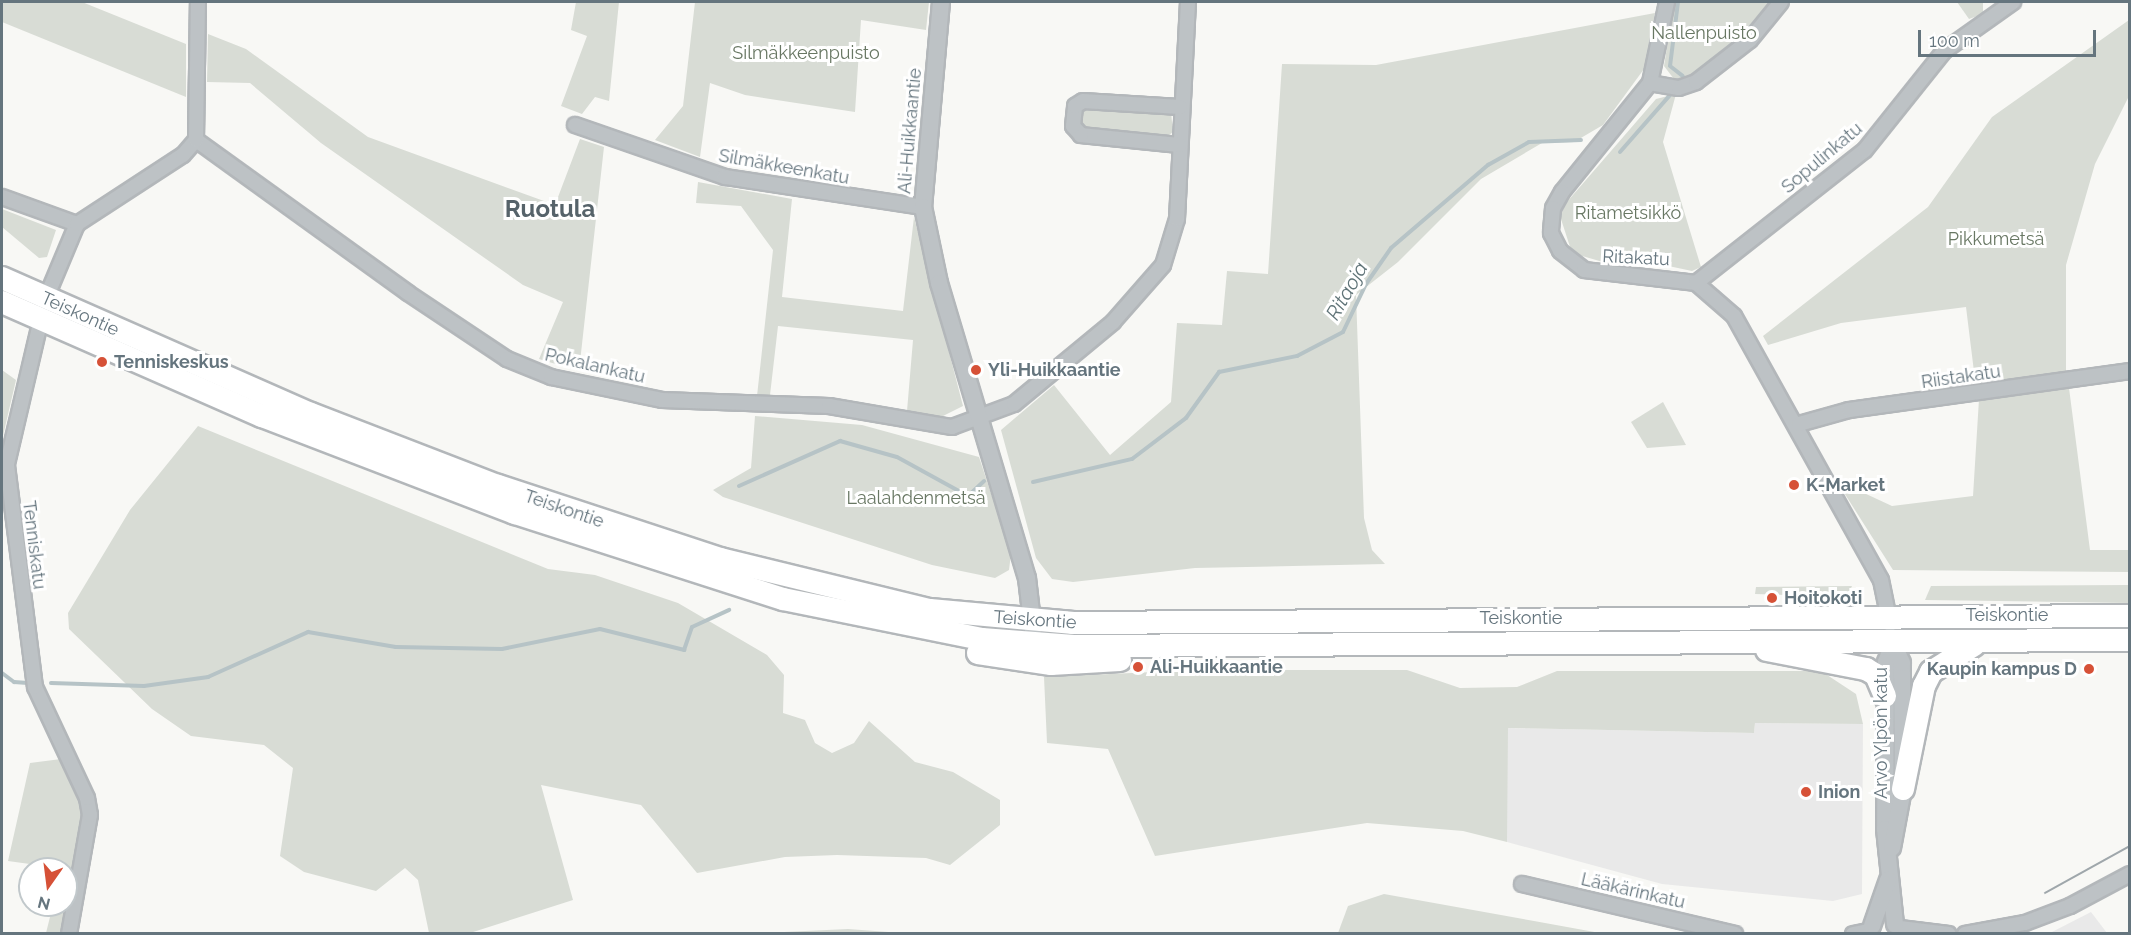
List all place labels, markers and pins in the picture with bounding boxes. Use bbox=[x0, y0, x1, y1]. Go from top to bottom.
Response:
place label: Tenniskeskus bbox=[114, 351, 229, 373]
marker: Tenniskeskus bbox=[95, 355, 109, 369]
place label: Yli-Huikkaantie bbox=[988, 359, 1121, 381]
marker: Yli-Huikkaantie bbox=[969, 363, 983, 377]
place label: K-Market bbox=[1806, 474, 1885, 496]
marker: K-Market bbox=[1787, 478, 1801, 492]
place label: Hoitokoti bbox=[1784, 587, 1862, 609]
marker: Hoitokoti bbox=[1765, 591, 1779, 605]
place label: Ali-Huikkaantie bbox=[1150, 656, 1283, 678]
place label: Kaupin kampus D bbox=[1927, 658, 2077, 680]
marker: Ali-Huikkaantie bbox=[1131, 660, 1145, 674]
marker: Kaupin kampus D bbox=[2082, 662, 2096, 676]
place label: Inion bbox=[1818, 781, 1860, 803]
marker: Inion bbox=[1799, 785, 1813, 799]

